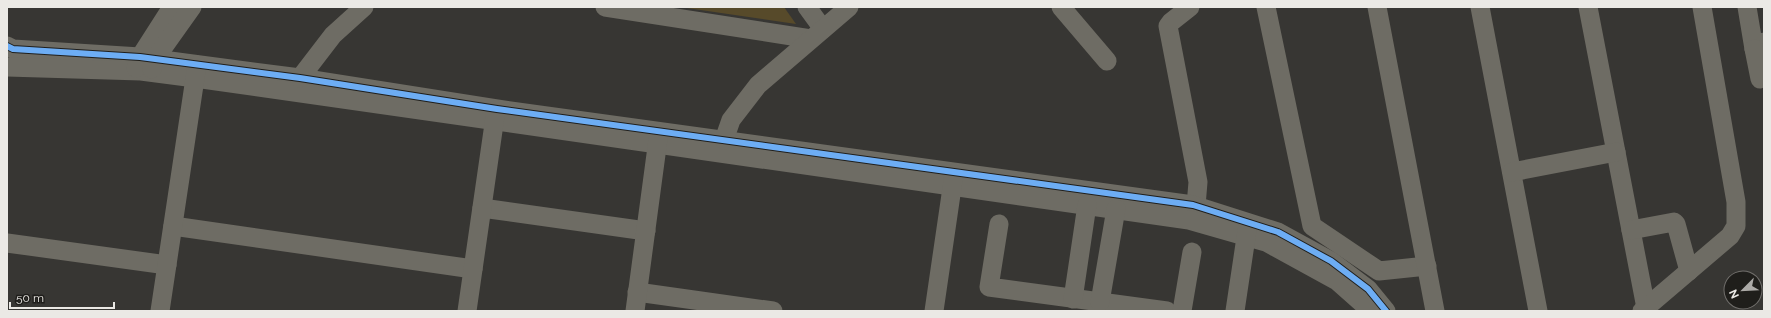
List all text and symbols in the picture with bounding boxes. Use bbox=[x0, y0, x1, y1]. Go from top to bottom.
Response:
north arrow bbox=[1723, 270, 1763, 310]
scale bar bbox=[10, 284, 114, 310]
text: N bbox=[1727, 287, 1742, 300]
text: 50 m bbox=[16, 291, 44, 305]

